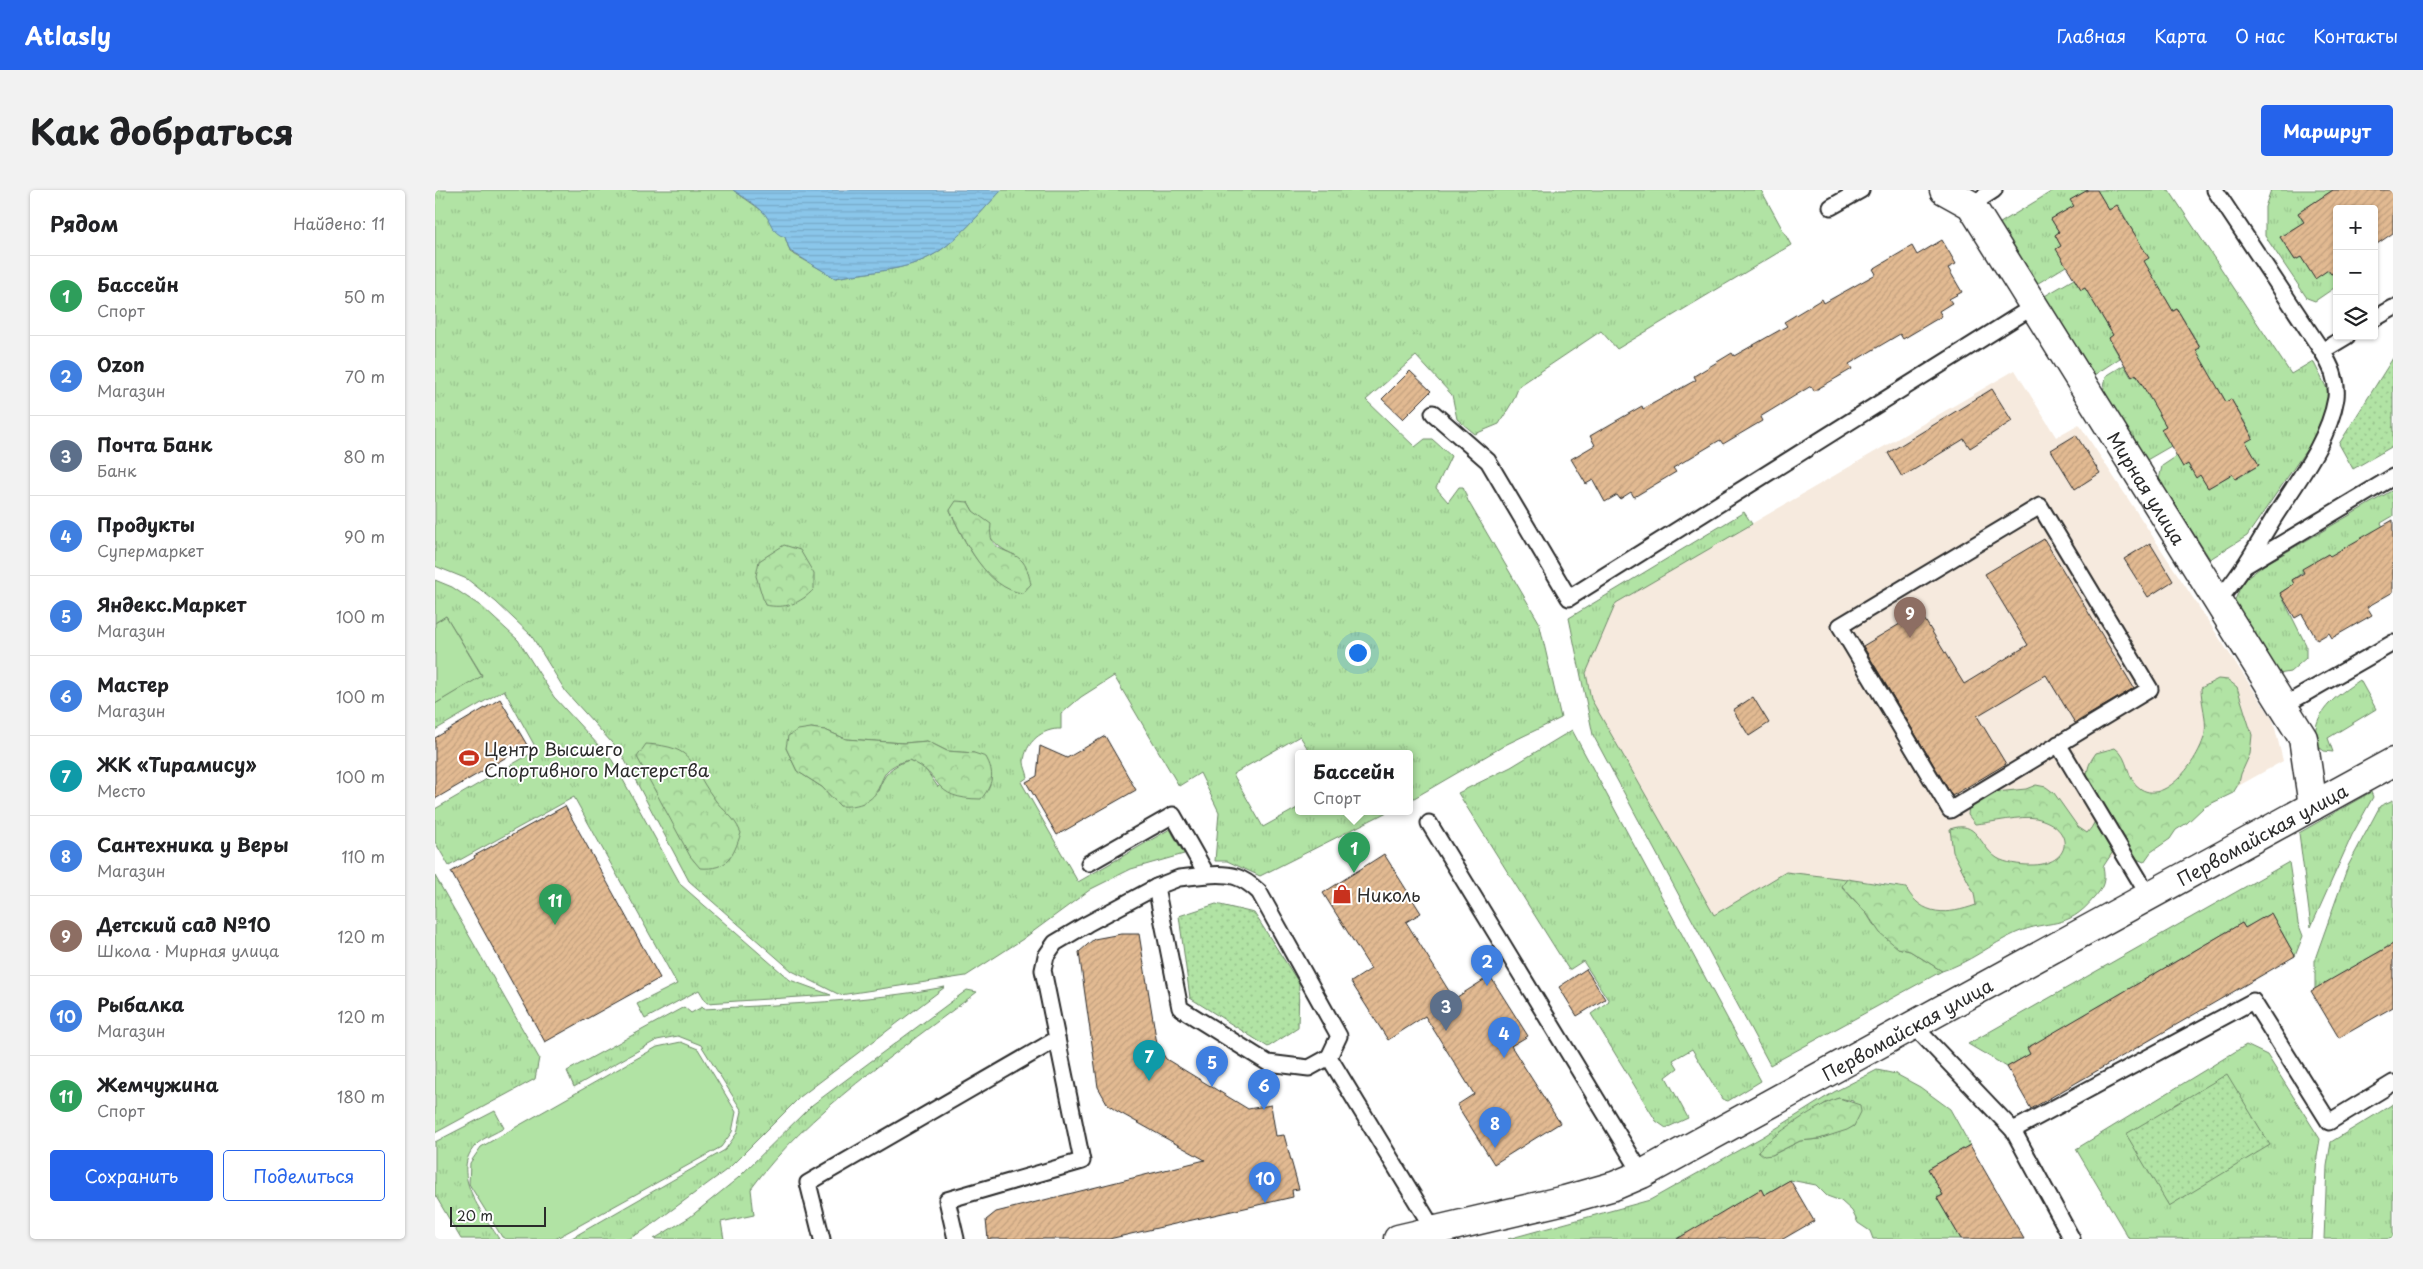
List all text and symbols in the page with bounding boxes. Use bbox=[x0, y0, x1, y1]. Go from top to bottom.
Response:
text: Atlasly bbox=[25, 17, 111, 53]
text: Главная bbox=[2057, 22, 2126, 49]
text: Карта bbox=[2154, 22, 2207, 49]
text: О нас bbox=[2235, 22, 2285, 49]
text: Контакты bbox=[2313, 22, 2398, 49]
text: Как добраться bbox=[30, 104, 294, 157]
button: Маршрут bbox=[2261, 105, 2393, 156]
map controls bbox=[2333, 205, 2378, 340]
button: + bbox=[2333, 205, 2378, 250]
text: Рядом bbox=[50, 207, 118, 239]
text: Найдено: 11 bbox=[293, 211, 385, 235]
button: − bbox=[2333, 250, 2378, 295]
text: Бассейн bbox=[97, 270, 179, 298]
text: 1 bbox=[62, 284, 70, 308]
text: 50 m bbox=[344, 284, 385, 308]
button: layers bbox=[2333, 295, 2378, 340]
text: Спорт bbox=[97, 298, 145, 322]
text: Ozon bbox=[97, 350, 145, 378]
text: 2 bbox=[60, 364, 72, 388]
text: 70 m bbox=[345, 364, 385, 388]
text: Магазин bbox=[97, 378, 166, 402]
street label: Мирная улица bbox=[2102, 426, 2193, 550]
text: Почта Банк bbox=[97, 430, 212, 458]
text: 3 bbox=[61, 444, 71, 468]
text: 80 m bbox=[343, 444, 385, 468]
text: Банк bbox=[97, 458, 137, 482]
text: Продукты bbox=[97, 510, 195, 538]
text: 4 bbox=[61, 524, 71, 548]
text: 90 m bbox=[344, 524, 385, 548]
text: Супермаркет bbox=[97, 538, 204, 562]
text: Яндекс.Маркет bbox=[97, 590, 246, 618]
pin: 9 bbox=[1894, 597, 1926, 638]
text: 5 bbox=[61, 604, 71, 628]
text: 100 m bbox=[336, 604, 385, 628]
text: Магазин bbox=[97, 618, 166, 642]
your location bbox=[1345, 640, 1371, 666]
text: Мастер bbox=[97, 670, 169, 698]
text: 6 bbox=[60, 684, 72, 708]
text: 100 m bbox=[336, 684, 385, 708]
text: Магазин bbox=[97, 698, 166, 722]
place label: Центр Высшего Спортивного Мастерства bbox=[484, 735, 710, 783]
sports icon: Центр Высшего Спортивного Мастерства bbox=[458, 747, 480, 769]
text: ЖК «Тирамису» bbox=[97, 750, 257, 778]
popup bbox=[1295, 750, 1413, 815]
text: Бассейн bbox=[1313, 757, 1395, 785]
text: 7 bbox=[61, 764, 71, 788]
text: 100 m bbox=[336, 764, 385, 788]
street label: Первомайская улица bbox=[2172, 776, 2353, 892]
text: Место bbox=[97, 778, 146, 802]
text: Спорт bbox=[1313, 785, 1361, 809]
text: Сантехника у Веры bbox=[97, 830, 289, 858]
pin: 1 bbox=[1338, 832, 1370, 873]
text: 8 bbox=[61, 844, 71, 868]
text: 110 m bbox=[342, 844, 385, 868]
text: Магазин bbox=[97, 858, 166, 882]
place label: Николь bbox=[1357, 881, 1421, 908]
shop icon: Николь bbox=[1331, 883, 1353, 905]
pin: 11 bbox=[539, 884, 571, 925]
text: Детский сад №10 bbox=[97, 910, 271, 938]
text: 9 bbox=[61, 924, 71, 948]
text: 120 m bbox=[338, 924, 385, 948]
text: Школа · Мирная улица bbox=[97, 938, 279, 962]
pin: 2 bbox=[1471, 945, 1503, 986]
street label: Первомайская улица bbox=[1817, 971, 1998, 1086]
text: Рыбалка bbox=[97, 990, 184, 1018]
pin: 3 bbox=[1430, 990, 1462, 1031]
text: 10 bbox=[56, 1004, 76, 1028]
text: 120 m bbox=[338, 1004, 385, 1028]
pin: 4 bbox=[1488, 1017, 1520, 1058]
text: Магазин bbox=[97, 1018, 166, 1042]
pin: 7 bbox=[1133, 1040, 1165, 1081]
pin: 5 bbox=[1196, 1046, 1228, 1087]
pin: 6 bbox=[1248, 1069, 1280, 1110]
text: Жемчужина bbox=[97, 1070, 219, 1098]
text: 11 bbox=[59, 1084, 73, 1108]
text: 180 m bbox=[337, 1084, 385, 1108]
text: Спорт bbox=[97, 1098, 145, 1122]
pin: 8 bbox=[1479, 1107, 1511, 1148]
button: Сохранить bbox=[50, 1150, 213, 1201]
button: Поделиться bbox=[223, 1150, 385, 1201]
pin: 10 bbox=[1249, 1162, 1281, 1203]
scale bar bbox=[450, 1204, 546, 1227]
text: 20 m bbox=[457, 1205, 493, 1226]

